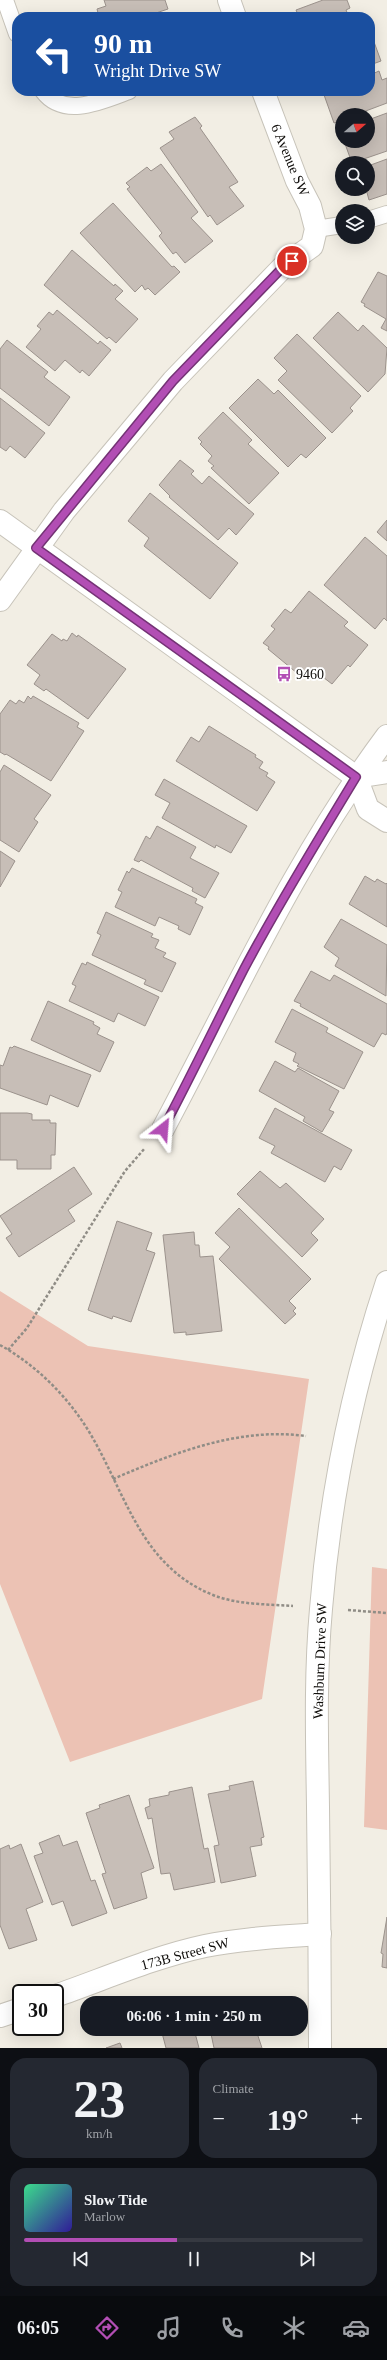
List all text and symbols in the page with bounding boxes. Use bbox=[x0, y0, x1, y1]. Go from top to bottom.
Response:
icon: left bbox=[28, 28, 80, 80]
text: 90 m bbox=[94, 28, 152, 59]
text: Wright Drive SW bbox=[94, 61, 221, 81]
north arrow bbox=[335, 108, 375, 148]
map controls bbox=[335, 108, 375, 244]
street label: 6 Avenue SW bbox=[268, 122, 312, 199]
button: search bbox=[335, 156, 375, 196]
button: layers bbox=[335, 204, 375, 244]
pin bbox=[275, 244, 309, 278]
icon: arrive bbox=[281, 250, 303, 272]
bus stop icon: 9460 bbox=[275, 665, 293, 683]
place label: 9460 bbox=[296, 667, 324, 682]
position arrow bbox=[142, 1108, 184, 1150]
street label: Washburn Drive SW bbox=[310, 1602, 330, 1719]
street label: 173B Street SW bbox=[139, 1935, 232, 1973]
speed limit sign: 30 bbox=[12, 1984, 64, 2036]
text: 06:06 · 1 min · 250 m bbox=[127, 2008, 262, 2024]
text: 23 bbox=[73, 2071, 125, 2128]
text: Climate bbox=[213, 2081, 254, 2096]
text: 19° bbox=[267, 2103, 309, 2136]
text: − bbox=[213, 2106, 225, 2131]
text: + bbox=[351, 2106, 363, 2131]
text: km/h bbox=[86, 2126, 113, 2141]
text: Slow Tide bbox=[84, 2192, 147, 2208]
text: Marlow bbox=[84, 2209, 125, 2224]
icon: previous bbox=[70, 2248, 92, 2270]
icon: pause bbox=[183, 2248, 205, 2270]
icon: next bbox=[296, 2248, 318, 2270]
icon: directions bbox=[93, 2314, 121, 2342]
icon: music bbox=[155, 2314, 183, 2342]
icon: phone bbox=[218, 2314, 246, 2342]
icon: climate bbox=[280, 2314, 308, 2342]
icon: car bbox=[342, 2314, 370, 2342]
text: 06:05 bbox=[17, 2318, 59, 2338]

